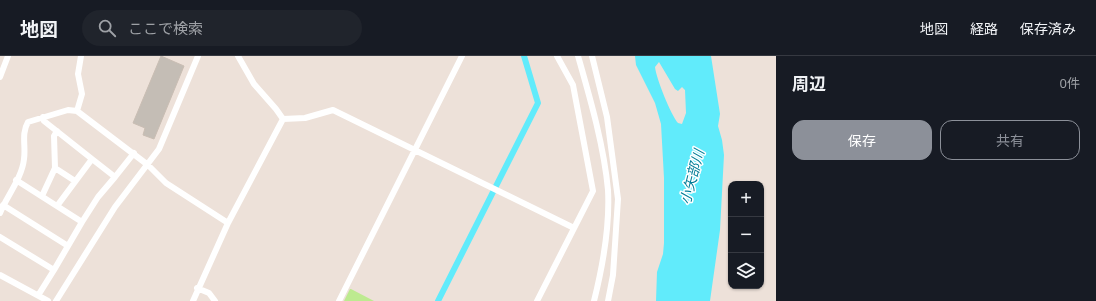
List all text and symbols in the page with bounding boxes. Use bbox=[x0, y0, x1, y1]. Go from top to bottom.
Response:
search box bbox=[82, 10, 362, 46]
text: 地図 bbox=[20, 16, 58, 42]
icon: search bbox=[96, 17, 118, 39]
text: ここで検索 bbox=[128, 18, 203, 38]
text: 地図 bbox=[920, 19, 948, 38]
text: 経路 bbox=[970, 19, 998, 38]
text: 保存済み bbox=[1020, 19, 1076, 38]
text: 周辺 bbox=[792, 72, 826, 95]
text: 0件 bbox=[1060, 74, 1080, 92]
button: 保存 bbox=[792, 120, 932, 160]
button: 共有 bbox=[940, 120, 1080, 160]
water label: 小矢部川 bbox=[675, 145, 708, 206]
map controls bbox=[728, 181, 764, 289]
button: + bbox=[728, 181, 764, 217]
button: − bbox=[728, 217, 764, 253]
button: layers bbox=[728, 253, 764, 289]

